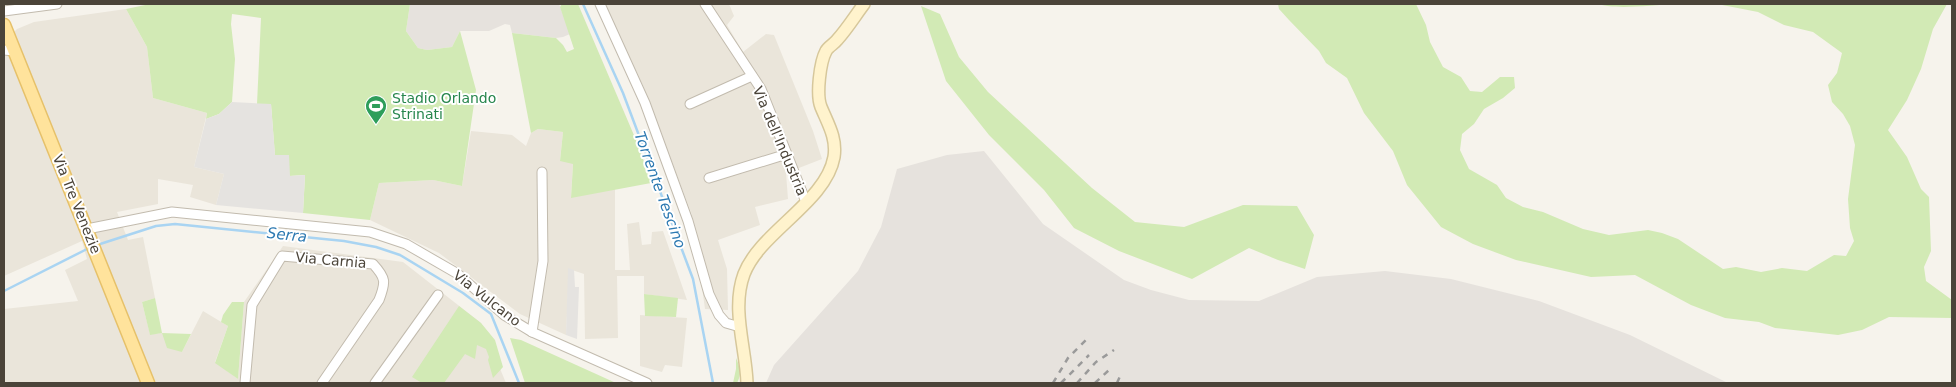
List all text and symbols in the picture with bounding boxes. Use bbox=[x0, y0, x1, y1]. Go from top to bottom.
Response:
street label: Via dell'Industria bbox=[750, 84, 810, 198]
place label: Stadio Orlando Strinati bbox=[392, 90, 496, 122]
sports icon: Stadio Orlando Strinati bbox=[364, 94, 388, 125]
water label: Torrente Tescino bbox=[631, 129, 689, 251]
street label: Via Tre Venezie bbox=[50, 152, 104, 256]
water label: Serra bbox=[266, 224, 308, 246]
street label: Via Carnia bbox=[295, 249, 367, 271]
street label: Via Vulcano bbox=[450, 267, 524, 329]

